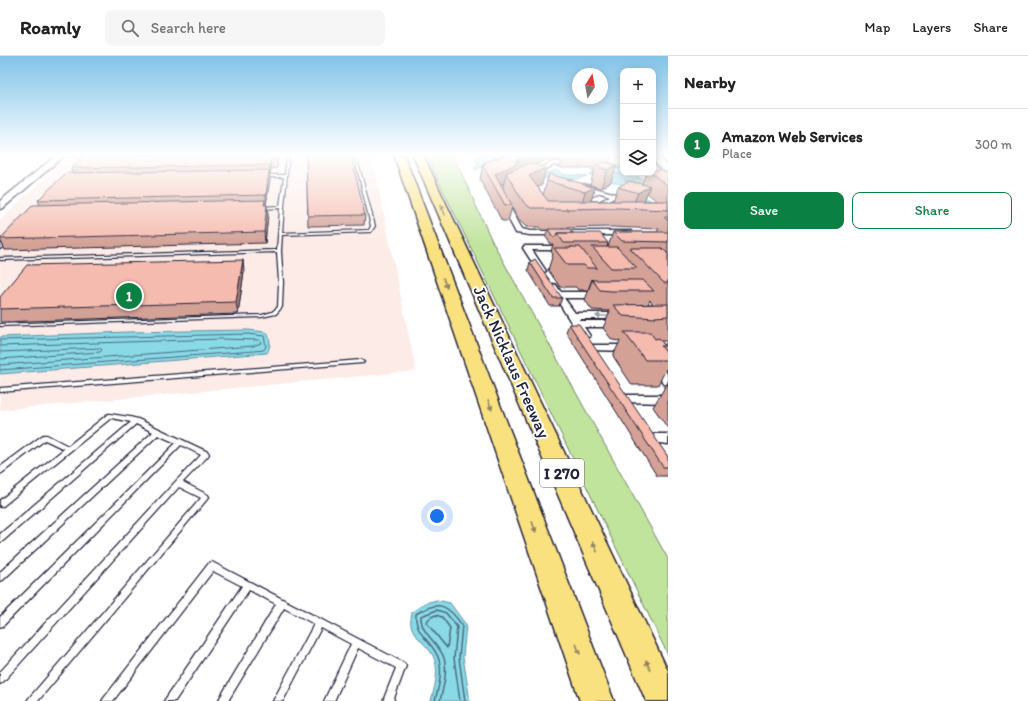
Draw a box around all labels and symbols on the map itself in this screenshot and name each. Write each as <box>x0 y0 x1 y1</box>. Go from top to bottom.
north arrow <box>572 68 608 104</box>
one-way arrow <box>440 204 446 216</box>
one-way arrow <box>443 277 449 289</box>
pin: 1 <box>116 281 142 311</box>
street label: Jack Nicklaus Freeway <box>469 283 555 441</box>
one-way arrow <box>594 313 607 319</box>
one-way arrow <box>487 399 493 411</box>
road number: I 270 <box>540 459 584 487</box>
your location <box>427 506 447 526</box>
one-way arrow <box>531 522 537 534</box>
one-way arrow <box>592 541 598 553</box>
one-way arrow <box>576 644 582 656</box>
one-way arrow <box>645 660 651 671</box>

